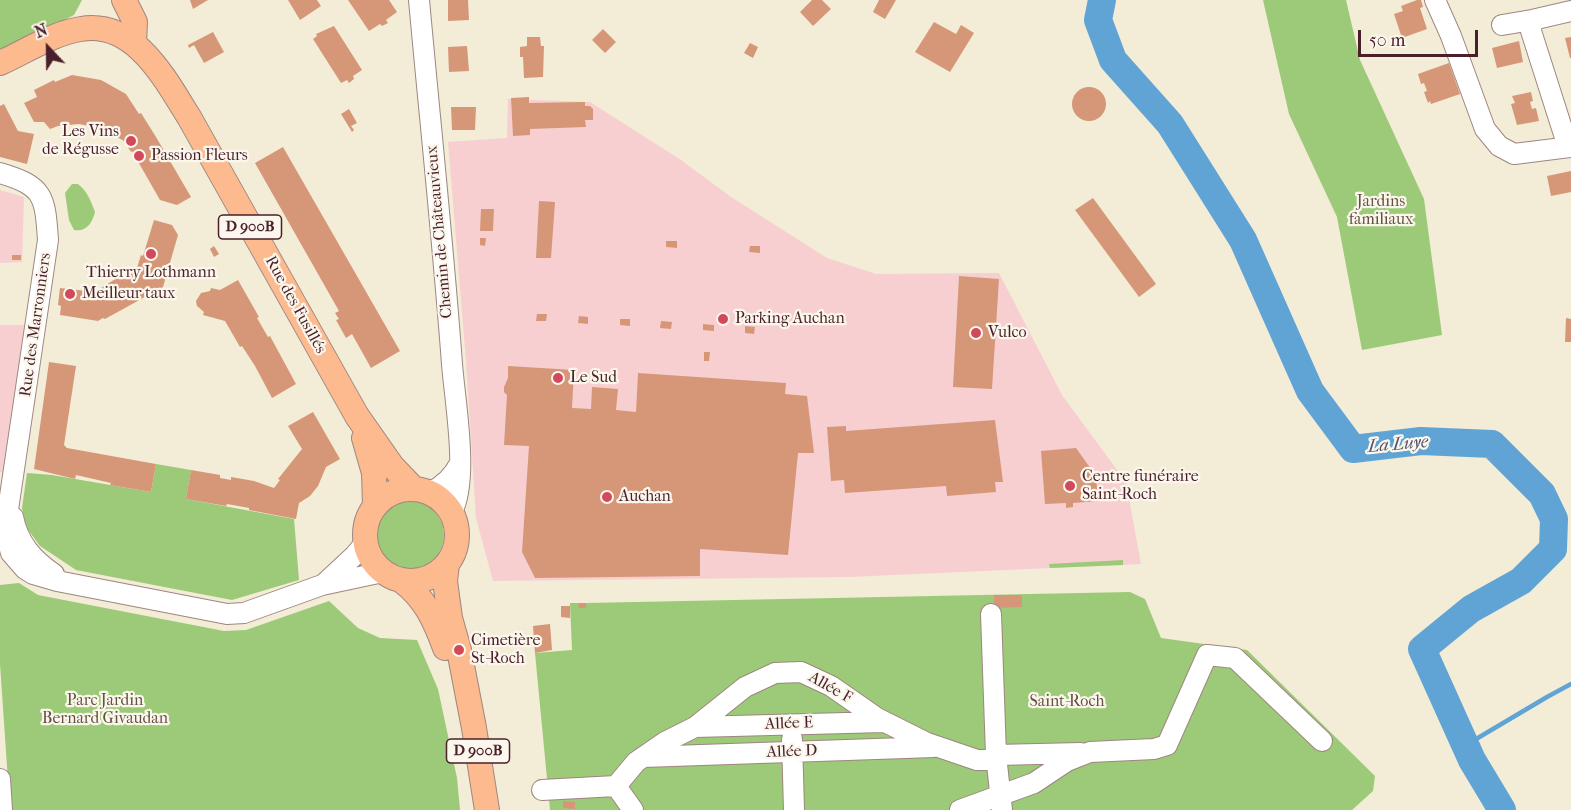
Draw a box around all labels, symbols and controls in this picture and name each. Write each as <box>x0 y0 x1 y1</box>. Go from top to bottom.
north arrow <box>18 18 78 78</box>
scale bar <box>1361 18 1481 56</box>
text: N <box>32 20 50 42</box>
text: 50 m <box>1369 30 1405 51</box>
place label: Les Vins de Régusse <box>42 122 119 160</box>
marker: Les Vins de Régusse <box>124 134 138 148</box>
street label: Chemin de Châteauvieux <box>423 145 457 319</box>
place label: Passion Fleurs <box>151 146 248 166</box>
marker: Passion Fleurs <box>132 149 146 163</box>
park label: Jardins familiaux <box>1349 192 1413 230</box>
road number: D 900B <box>218 215 282 239</box>
marker: Thierry Lothmann <box>144 247 158 261</box>
street label: Rue des Marronniers <box>16 252 56 398</box>
street label: Rue des Fusillés <box>260 253 330 357</box>
place label: Thierry Lothmann <box>86 263 216 283</box>
place label: Meilleur taux <box>82 284 175 304</box>
marker: Meilleur taux <box>63 287 77 301</box>
place label: Parking Auchan <box>735 309 845 329</box>
marker: Parking Auchan <box>716 312 730 326</box>
place label: Vulco <box>988 323 1027 343</box>
marker: Vulco <box>969 326 983 340</box>
place label: Le Sud <box>570 368 617 388</box>
marker: Le Sud <box>551 371 565 385</box>
water label: La Luye <box>1367 432 1429 458</box>
place label: Centre funéraire Saint-Roch <box>1082 467 1199 505</box>
marker: Centre funéraire Saint-Roch <box>1063 479 1077 493</box>
place label: Auchan <box>619 487 671 507</box>
marker: Auchan <box>600 490 614 504</box>
place label: Cimetière St-Roch <box>471 631 540 669</box>
marker: Cimetière St-Roch <box>452 643 466 657</box>
street label: Allée F <box>805 668 855 708</box>
park label: Parc Jardin Bernard Givaudan <box>42 691 168 729</box>
park label: Saint-Roch <box>1030 692 1104 712</box>
street label: Allée E <box>765 714 813 734</box>
road number: D 900B <box>446 739 510 763</box>
street label: Allée D <box>766 742 818 762</box>

